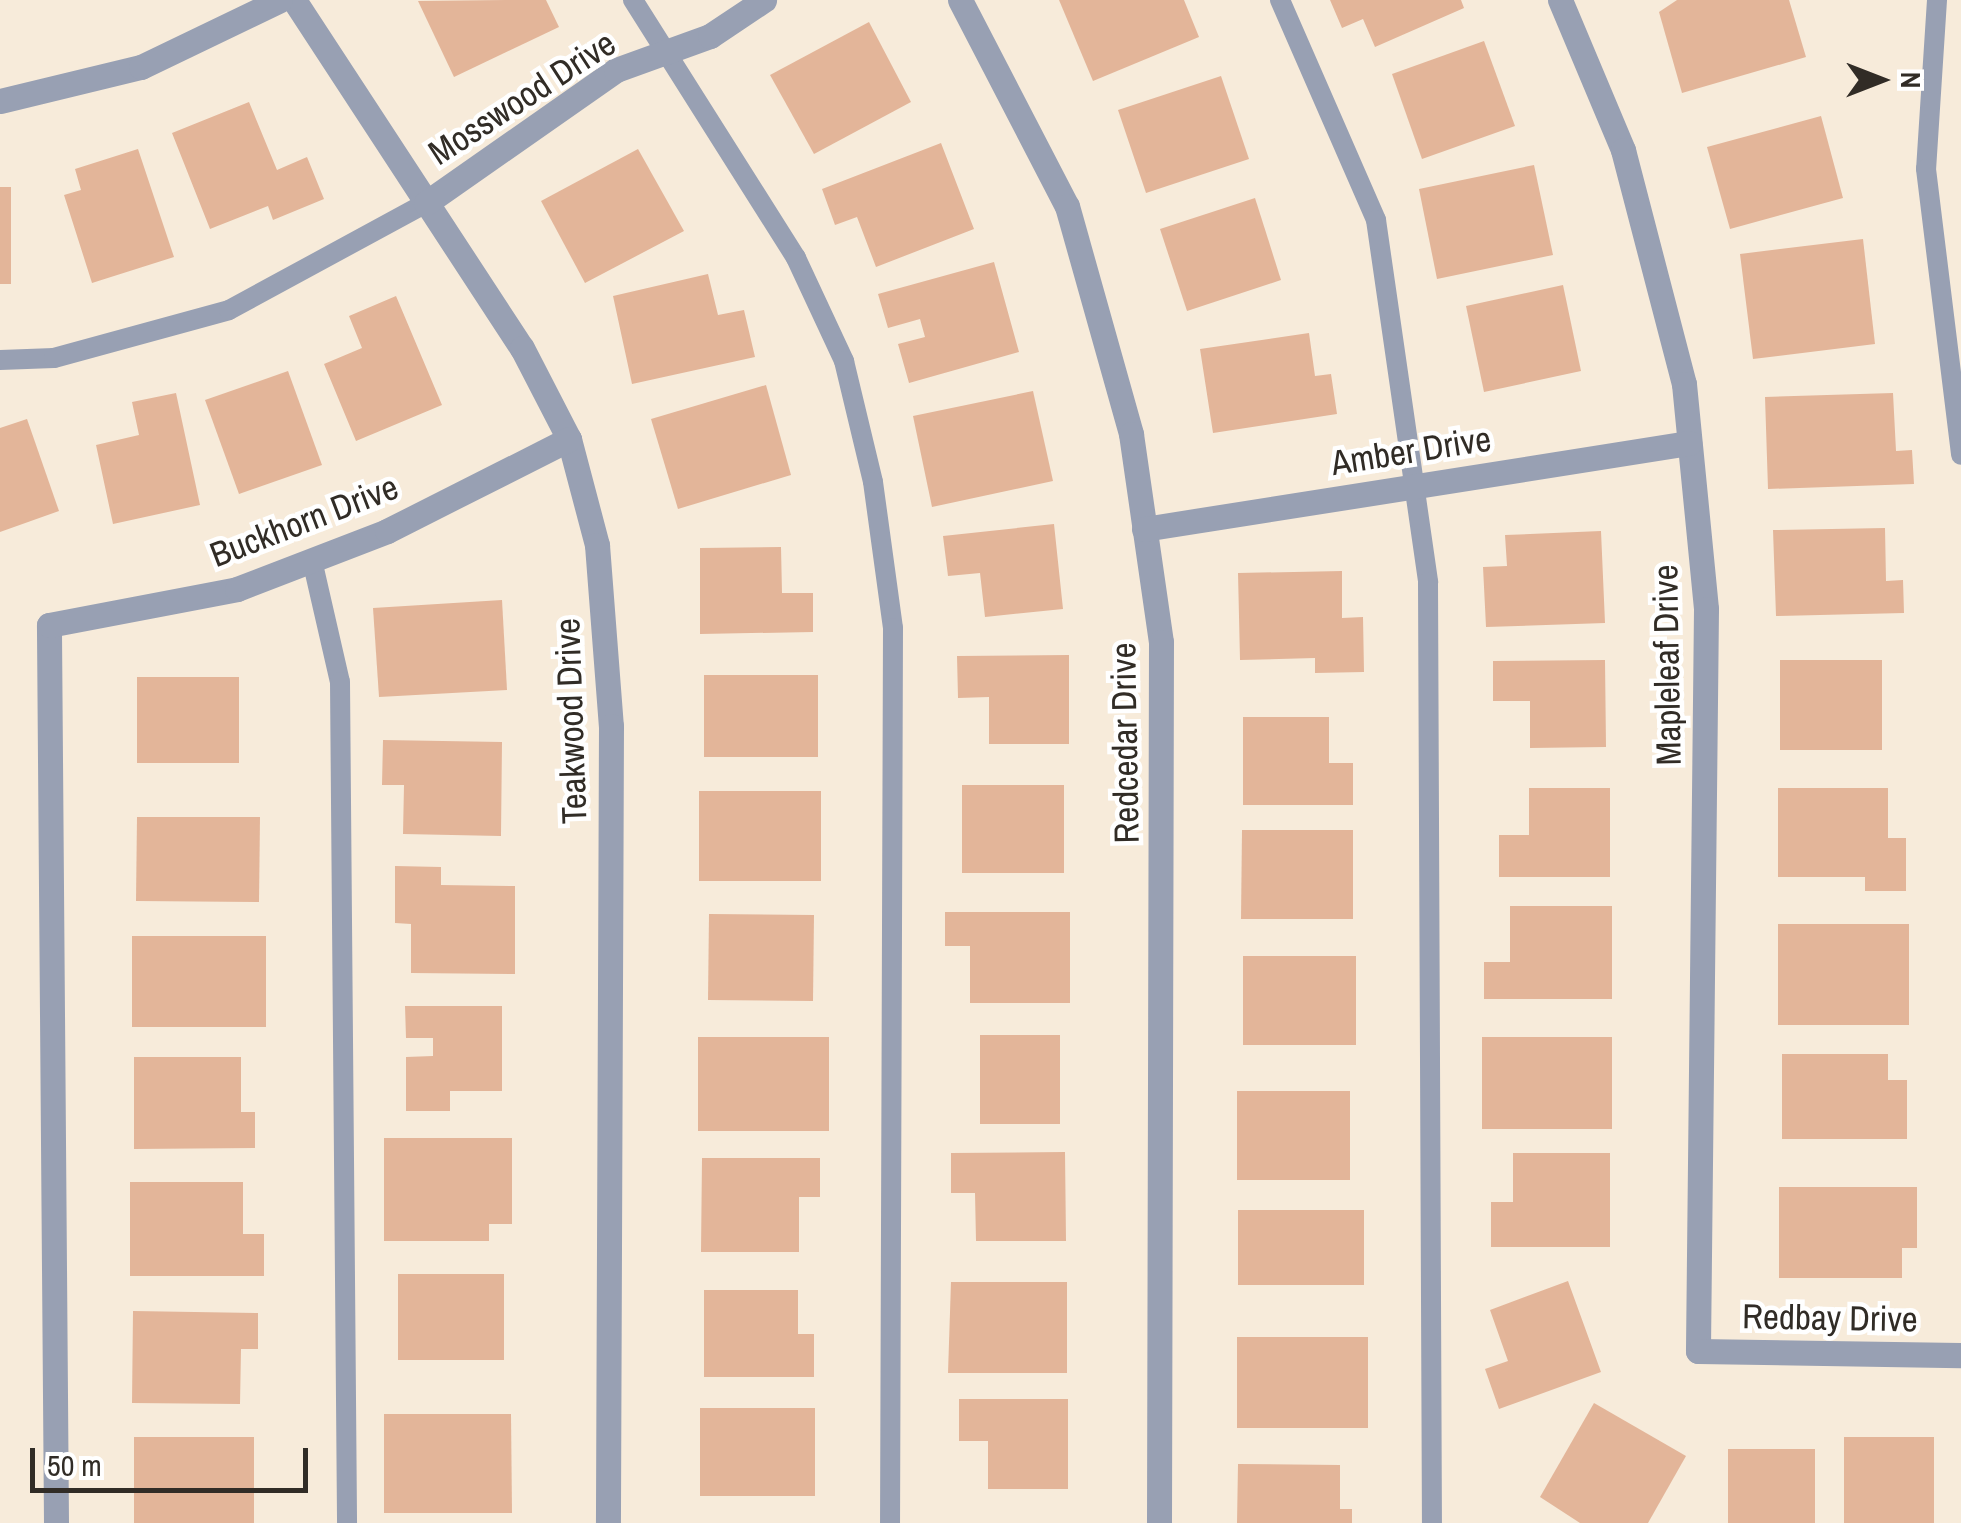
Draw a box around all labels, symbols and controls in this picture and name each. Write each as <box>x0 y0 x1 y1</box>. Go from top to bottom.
street label: Mosswood Drive <box>421 22 623 174</box>
north arrow <box>1831 30 1931 130</box>
text: N <box>1892 72 1930 88</box>
street label: Amber Drive <box>1328 418 1494 484</box>
street label: Buckhorn Drive <box>204 466 404 576</box>
street label: Mapleleaf Drive <box>1644 564 1690 766</box>
street label: Teakwood Drive <box>546 617 596 825</box>
street label: Redcedar Drive <box>1102 642 1148 844</box>
street label: Redbay Drive <box>1742 1295 1918 1341</box>
scale bar <box>35 1428 312 1490</box>
text: 50 m <box>47 1445 102 1485</box>

